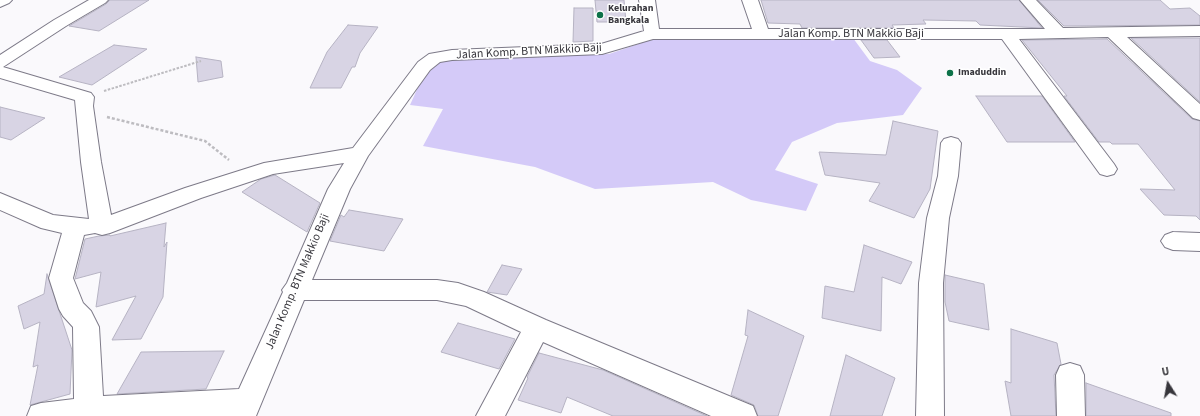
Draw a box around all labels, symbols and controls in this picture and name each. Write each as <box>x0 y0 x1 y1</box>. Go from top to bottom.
place label: Kelurahan Bangkala <box>608 3 653 26</box>
marker: Kelurahan Bangkala <box>595 10 605 20</box>
street label: Jalan Komp. BTN Makkio Baji <box>778 27 924 41</box>
street label: Jalan Komp. BTN Makkio Baji <box>456 41 602 63</box>
place label: Imaduddin <box>958 67 1006 79</box>
marker: Imaduddin <box>945 68 955 78</box>
street label: Jalan Komp. BTN Makkio Baji <box>263 212 333 352</box>
north arrow <box>1148 364 1188 404</box>
text: U <box>1161 364 1171 380</box>

